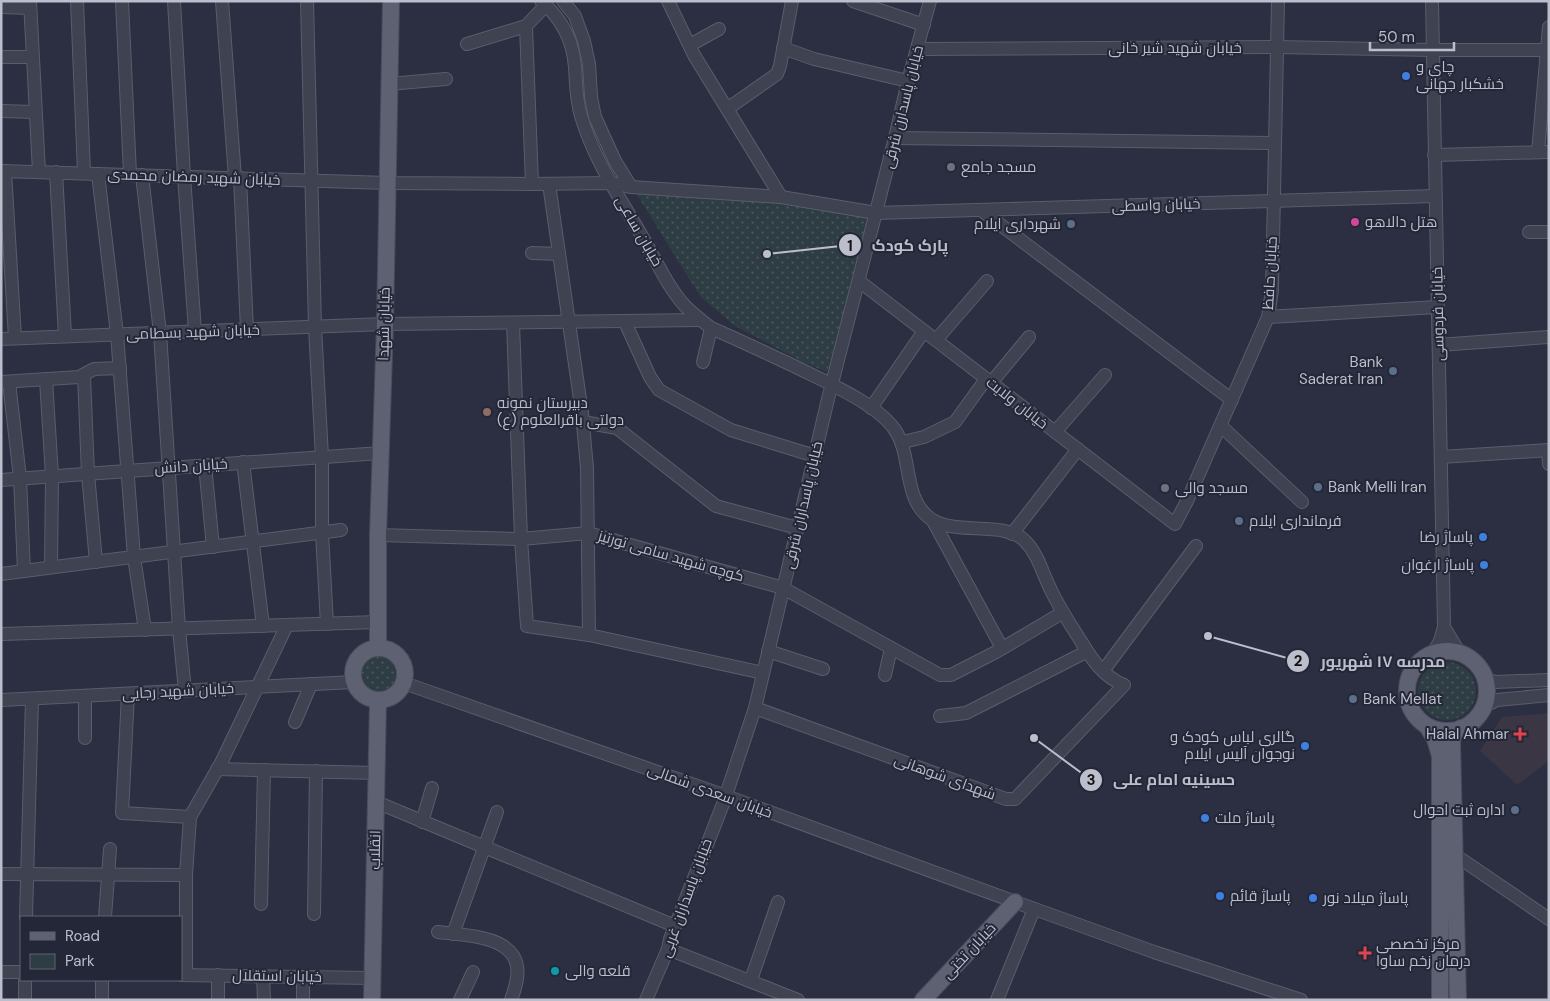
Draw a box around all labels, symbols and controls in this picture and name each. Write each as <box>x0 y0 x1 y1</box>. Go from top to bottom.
scale bar <box>1370 20 1454 52</box>
text: 50 m <box>1378 27 1415 47</box>
street label: خیابان شهید شیر خانی <box>1108 38 1242 58</box>
street label: خیابان پاسدارن شرقی <box>878 43 928 171</box>
place label: چای و خشکبار جهانی <box>1416 57 1504 94</box>
marker: چای و خشکبار جهانی <box>1400 70 1412 82</box>
place label: مسجد جامع <box>961 157 1036 178</box>
marker: مسجد جامع <box>945 161 957 173</box>
street label: خیابان شهید رمضان محمدی <box>107 164 281 190</box>
street label: خیابان ساعی <box>611 192 667 270</box>
street label: خیابان واسطی <box>1111 193 1201 217</box>
place label: هتل دالاهو <box>1365 212 1437 232</box>
place label: شهرداری ایلام <box>974 214 1061 234</box>
marker: هتل دالاهو <box>1349 216 1361 228</box>
marker: شهرداری ایلام <box>1065 218 1077 230</box>
callout: پارک کودک <box>837 230 958 261</box>
text: پارک کودک <box>872 235 948 257</box>
text: 1 <box>847 236 853 256</box>
street label: خیابان حافظ <box>1258 236 1282 310</box>
street label: خیابان فردوسی <box>1427 267 1449 361</box>
street label: خیابان شهدا <box>373 287 395 361</box>
street label: خیابان شهید بسطامی <box>126 320 260 344</box>
place label: Bank Saderat Iran <box>1299 352 1383 389</box>
marker: Bank Saderat Iran <box>1387 365 1399 377</box>
street label: خیابان ولایت <box>982 372 1052 434</box>
place label: دبیرستان نمونه دولتی باقرالعلوم (ع) <box>497 393 624 431</box>
marker: دبیرستان نمونه دولتی باقرالعلوم (ع) <box>481 406 493 418</box>
street label: خیابان پاسداران شرقی <box>779 439 827 571</box>
street label: خیابان دانش <box>154 453 228 479</box>
place label: Bank Melli Iran <box>1328 477 1427 497</box>
place label: مسجد والی <box>1175 478 1248 498</box>
marker: Bank Melli Iran <box>1312 481 1324 493</box>
marker: مسجد والی <box>1159 482 1171 494</box>
place label: فرمانداری ایلام <box>1249 511 1342 531</box>
marker: فرمانداری ایلام <box>1233 515 1245 527</box>
street label: کوچه شهید سامی تورتیز <box>595 525 746 586</box>
place label: پاساژ رضا <box>1419 527 1473 547</box>
marker: پاساژ رضا <box>1477 531 1489 543</box>
place label: پاساژ ارغوان <box>1401 555 1474 575</box>
marker: پاساژ ارغوان <box>1478 559 1490 571</box>
callout: مدرسه ۱۷ شهریور <box>1285 645 1455 676</box>
text: 2 <box>1294 651 1303 671</box>
text: مدرسه ۱۷ شهریور <box>1320 651 1445 672</box>
street label: خیابان شهید رجایی <box>121 678 235 704</box>
place label: Bank Mellat <box>1363 689 1442 709</box>
marker: Bank Mellat <box>1347 693 1359 705</box>
place label: Halal Ahmar <box>1426 724 1509 744</box>
place label: گالری لباس کودک و نوجوان آلیس ایلام <box>1170 727 1295 764</box>
marker: Halal Ahmar <box>1513 727 1527 741</box>
marker: گالری لباس کودک و نوجوان آلیس ایلام <box>1299 740 1311 752</box>
street label: شهدای شوهانی <box>892 749 998 805</box>
street label: خیابان سعدی شمالی <box>645 759 775 823</box>
callout: حسینیه امام علی <box>1078 764 1245 795</box>
text: حسینیه امام علی <box>1113 769 1235 791</box>
text: 3 <box>1086 770 1096 790</box>
place label: اداره ثبت احوال <box>1413 800 1505 820</box>
marker: اداره ثبت احوال <box>1509 804 1521 816</box>
place label: پاساژ ملت <box>1215 808 1275 828</box>
marker: پاساژ ملت <box>1199 812 1211 824</box>
street label: انقلاب <box>365 830 385 870</box>
street label: خیابان پاسداران غربی <box>655 836 717 960</box>
place label: پاساژ قائم <box>1230 886 1291 906</box>
place label: پاساژ میلاد نور <box>1322 888 1408 908</box>
marker: پاساژ قائم <box>1214 890 1226 902</box>
marker: پاساژ میلاد نور <box>1307 892 1319 904</box>
legend <box>20 916 182 981</box>
street label: خیابان تختی <box>938 918 1000 984</box>
text: Road <box>65 926 100 946</box>
place label: مرکز تخصصی درمان زخم ساوا <box>1376 934 1470 971</box>
marker: مرکز تخصصی درمان زخم ساوا <box>1358 946 1372 960</box>
text: Park <box>65 951 95 971</box>
place label: قلعه والی <box>565 961 631 981</box>
street label: خیابان استقلال <box>232 965 322 987</box>
marker: قلعه والی <box>549 965 561 977</box>

